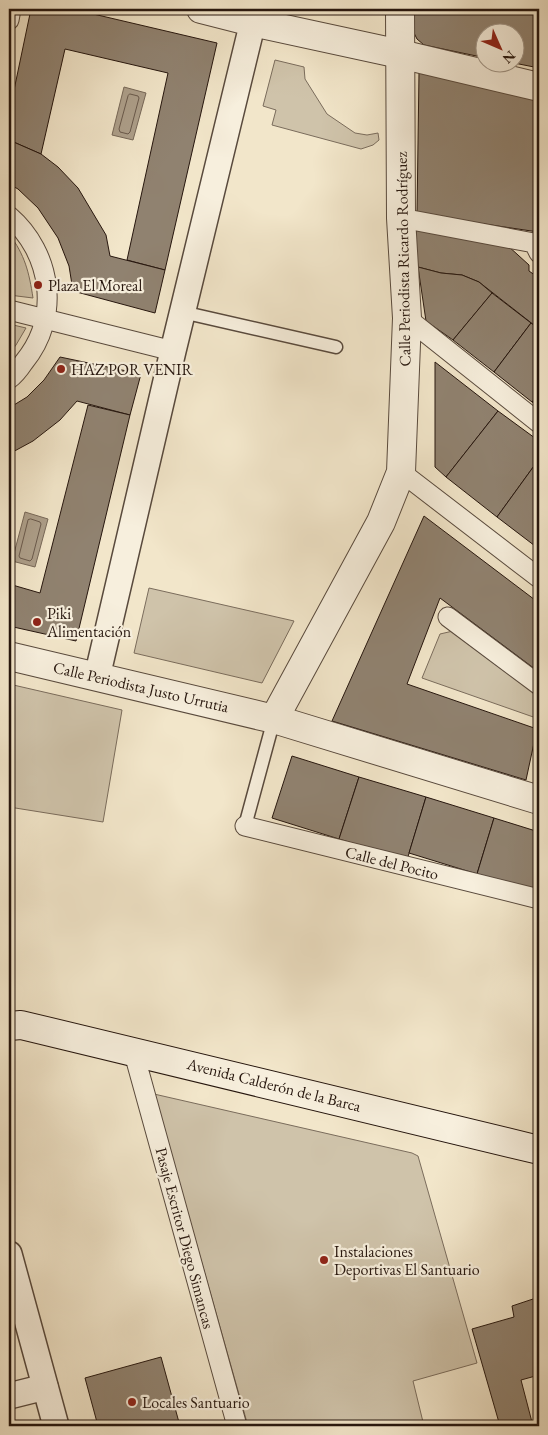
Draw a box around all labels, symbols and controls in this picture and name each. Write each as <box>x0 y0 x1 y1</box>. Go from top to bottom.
north arrow <box>476 22 526 72</box>
text: N <box>498 47 520 68</box>
street label: Calle Periodista Ricardo Rodríguez <box>391 151 415 367</box>
place label: Plaza El Moreal <box>48 275 142 296</box>
marker: Plaza El Moreal <box>32 279 44 291</box>
place label: HAZ POR VENIR <box>71 359 193 380</box>
marker: HAZ POR VENIR <box>55 363 67 375</box>
place label: Piki Alimentación <box>46 603 132 642</box>
marker: Piki Alimentación <box>31 616 43 628</box>
street label: Calle Periodista Justo Urrutia <box>51 657 231 718</box>
street label: Calle del Pocito <box>343 841 441 885</box>
street label: Avenida Calderón de la Barca <box>184 1053 364 1117</box>
street label: Pasaje Escritor Diego Simancas <box>151 1145 219 1331</box>
place label: Instalaciones Deportivas El Santuario <box>334 1241 480 1280</box>
marker: Instalaciones Deportivas El Santuario <box>318 1254 330 1266</box>
place label: Locales Santuario <box>142 1392 250 1413</box>
marker: Locales Santuario <box>126 1396 138 1408</box>

